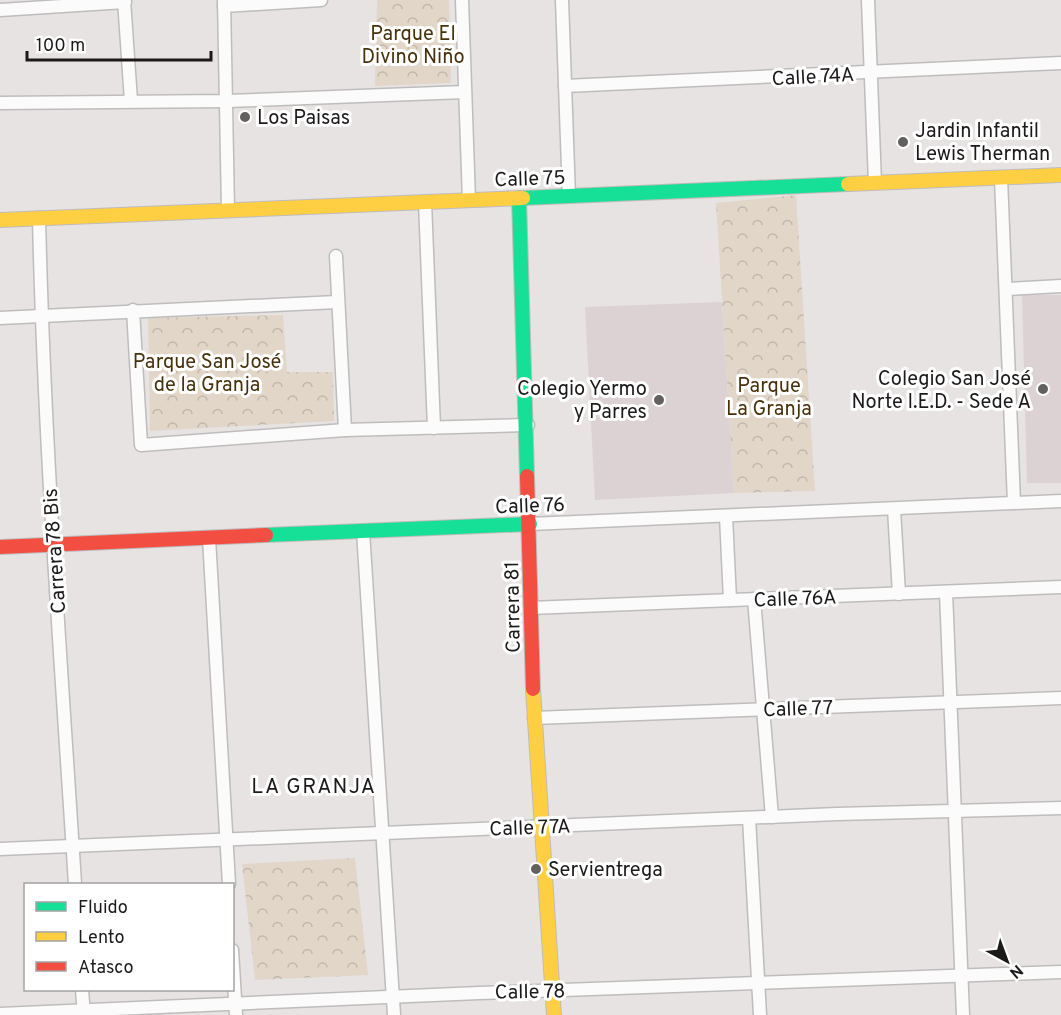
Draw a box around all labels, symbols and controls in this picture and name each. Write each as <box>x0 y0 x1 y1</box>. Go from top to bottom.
park label: Parque El Divino Niño <box>361 22 465 71</box>
scale bar <box>27 24 212 62</box>
text: 100 m <box>36 35 85 58</box>
street label: Calle 74A <box>771 63 855 93</box>
place label: Los Paisas <box>257 106 350 132</box>
marker: Los Paisas <box>238 110 252 124</box>
place label: Jardin Infantil Lewis Therman <box>915 119 1050 168</box>
marker: Jardin Infantil Lewis Therman <box>896 135 910 149</box>
street label: Calle 75 <box>494 166 566 194</box>
park label: Parque San José de la Granja <box>133 350 281 399</box>
place label: Colegio San José Norte I.E.D. - Sede A <box>851 367 1031 416</box>
park label: Parque La Granja <box>726 374 812 423</box>
place label: Colegio Yermo y Parres <box>517 377 647 426</box>
marker: Colegio San José Norte I.E.D. - Sede A <box>1036 382 1050 396</box>
marker: Colegio Yermo y Parres <box>652 393 666 407</box>
street label: Carrera 78 Bis <box>39 487 73 615</box>
street label: Calle 76 <box>495 493 565 521</box>
street label: Carrera 81 <box>500 561 528 653</box>
street label: Calle 76A <box>753 586 837 614</box>
street label: Calle 77 <box>763 696 834 724</box>
district label: LA GRANJA <box>251 774 377 801</box>
street label: Calle 77A <box>489 815 571 843</box>
place label: Servientrega <box>548 858 663 884</box>
marker: Servientrega <box>529 862 543 876</box>
legend <box>24 883 234 991</box>
text: Fluido <box>78 897 128 920</box>
text: Lento <box>78 927 124 950</box>
north arrow <box>977 931 1037 991</box>
text: Atasco <box>78 957 134 980</box>
text: N <box>1005 959 1026 982</box>
street label: Calle 78 <box>494 979 566 1007</box>

